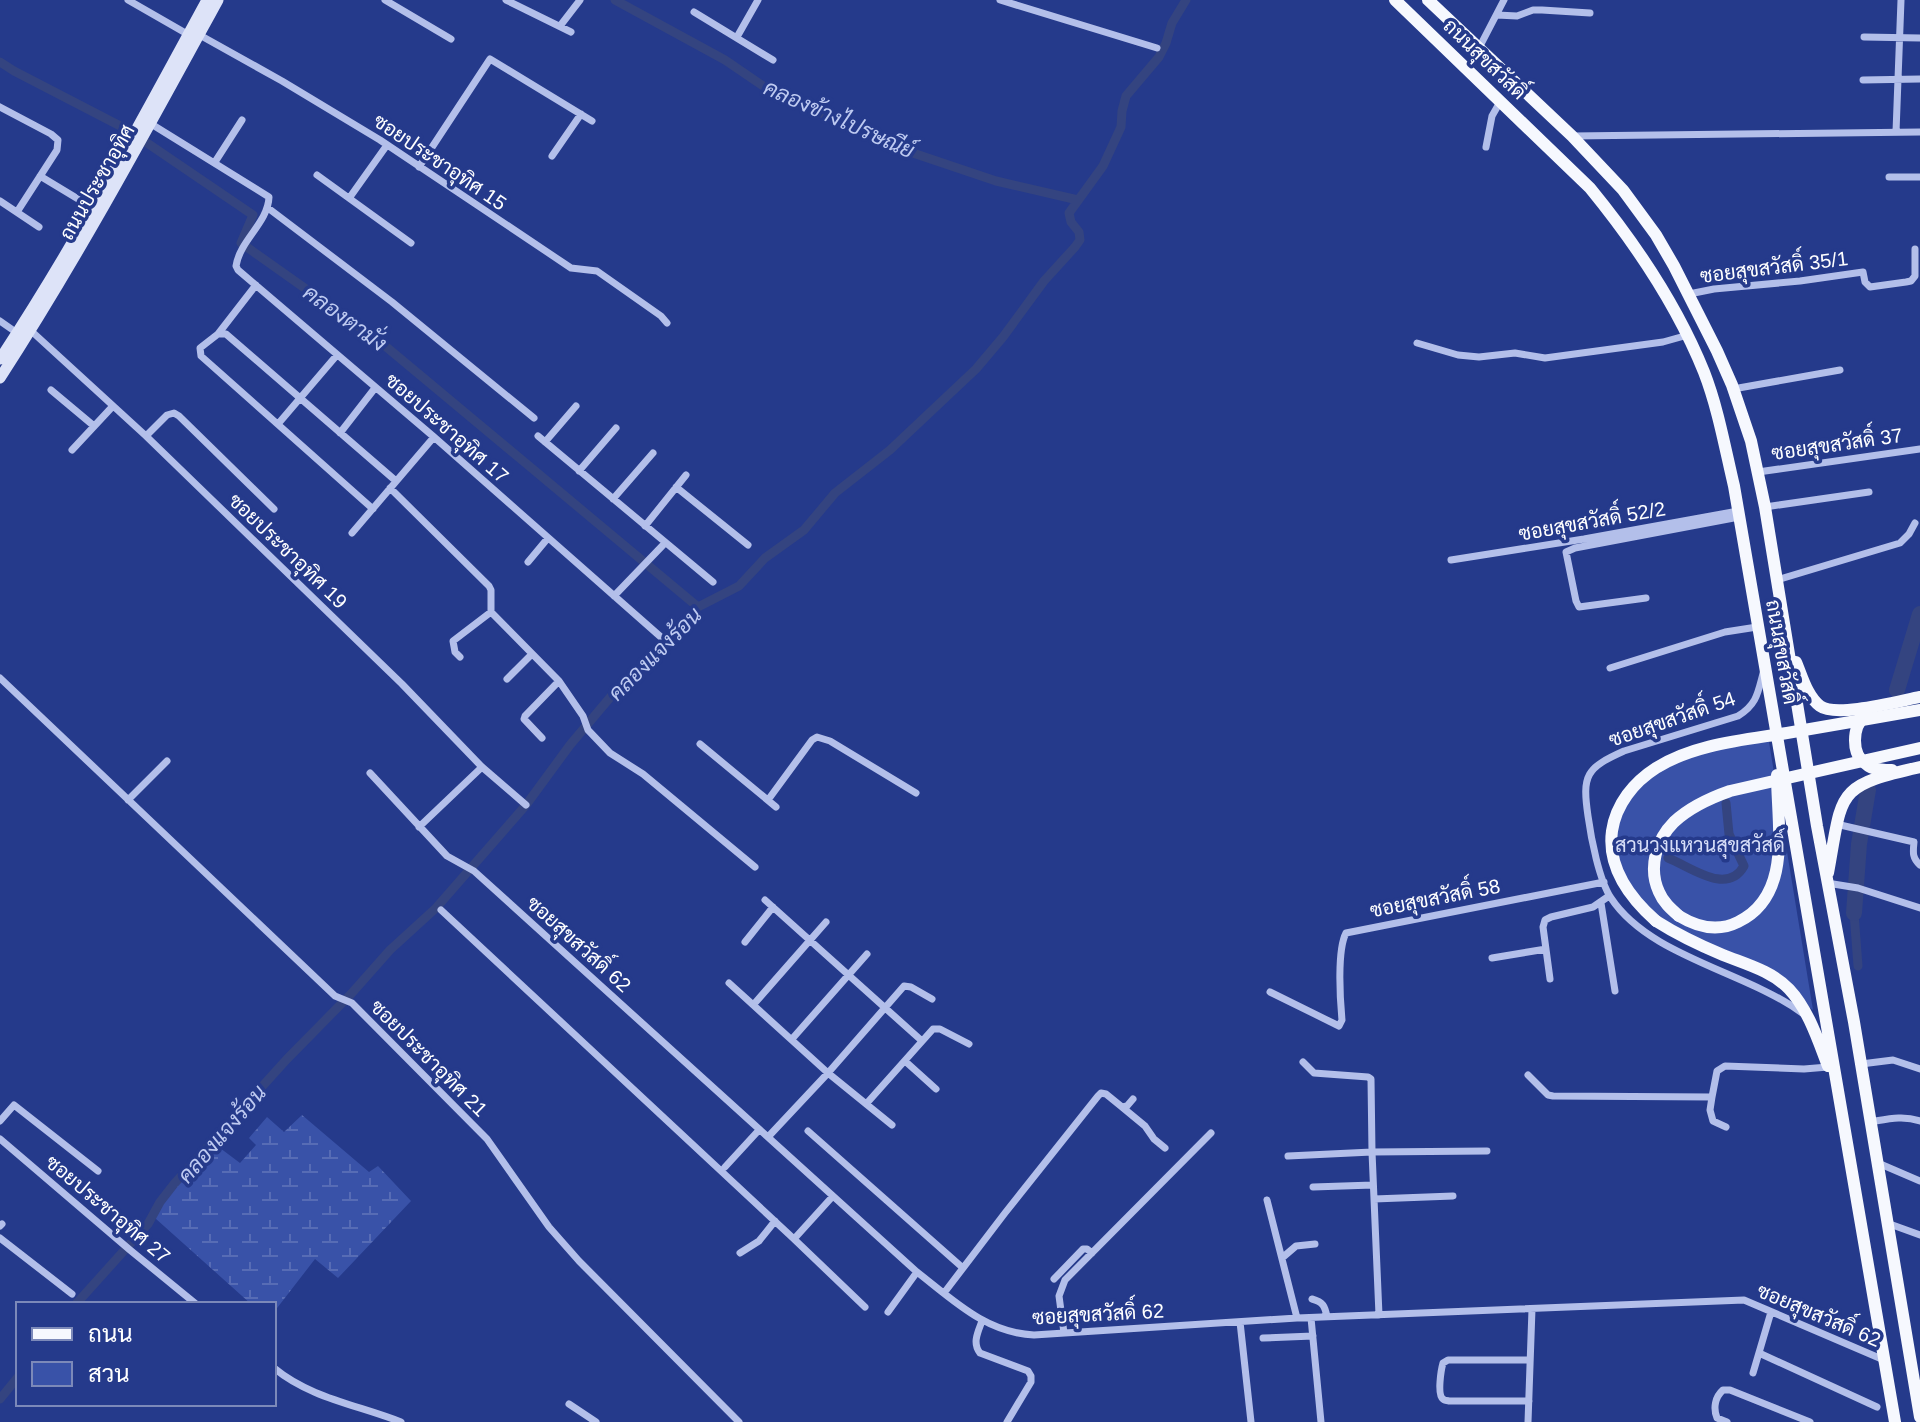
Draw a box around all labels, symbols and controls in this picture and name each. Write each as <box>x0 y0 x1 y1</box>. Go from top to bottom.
street label: ถนนสุขสวัสดิ์ <box>1437 9 1536 106</box>
water label: คลองข้างไปรษณีย์ <box>760 73 922 165</box>
street label: ซอยประชาอุทิศ 15 <box>368 109 511 217</box>
street label: ถนนประชาอุทิศ <box>54 120 141 245</box>
street label: ซอยสุขสวัสดิ์ 35/1 <box>1698 240 1850 290</box>
water label: คลองตามั่ง <box>299 274 395 356</box>
street label: ซอยประชาอุทิศ 17 <box>379 368 514 490</box>
street label: ซอยสุขสวัสดิ์ 37 <box>1769 417 1904 467</box>
street label: ซอยประชาอุทิศ 19 <box>222 488 352 615</box>
street label: ซอยสุขสวัสดิ์ 52/2 <box>1516 490 1668 548</box>
street label: ถนนสุขสวัสดิ์ <box>1759 597 1809 707</box>
water label: คลองแจงร้อน <box>603 602 707 706</box>
street label: ซอยสุขสวัสดิ์ 54 <box>1604 680 1739 754</box>
park label: สวนวงแหวนสุขสวัสดิ์ <box>1615 827 1785 859</box>
street label: ซอยสุขสวัสดิ์ 58 <box>1367 868 1502 924</box>
street label: ซอยสุขสวัสดิ์ 62 <box>521 886 640 999</box>
street label: ซอยประชาอุทิศ 21 <box>364 995 492 1123</box>
water label: คลองแจงร้อน <box>172 1079 271 1188</box>
street label: ซอยประชาอุทิศ 27 <box>39 1150 175 1270</box>
street label: ซอยสุขสวัสดิ์ 62 <box>1753 1273 1887 1354</box>
street label: ซอยสุขสวัสดิ์ 62 <box>1031 1292 1165 1331</box>
legend <box>16 1302 276 1406</box>
text: ถนน <box>88 1320 133 1347</box>
text: สวน <box>88 1360 130 1387</box>

